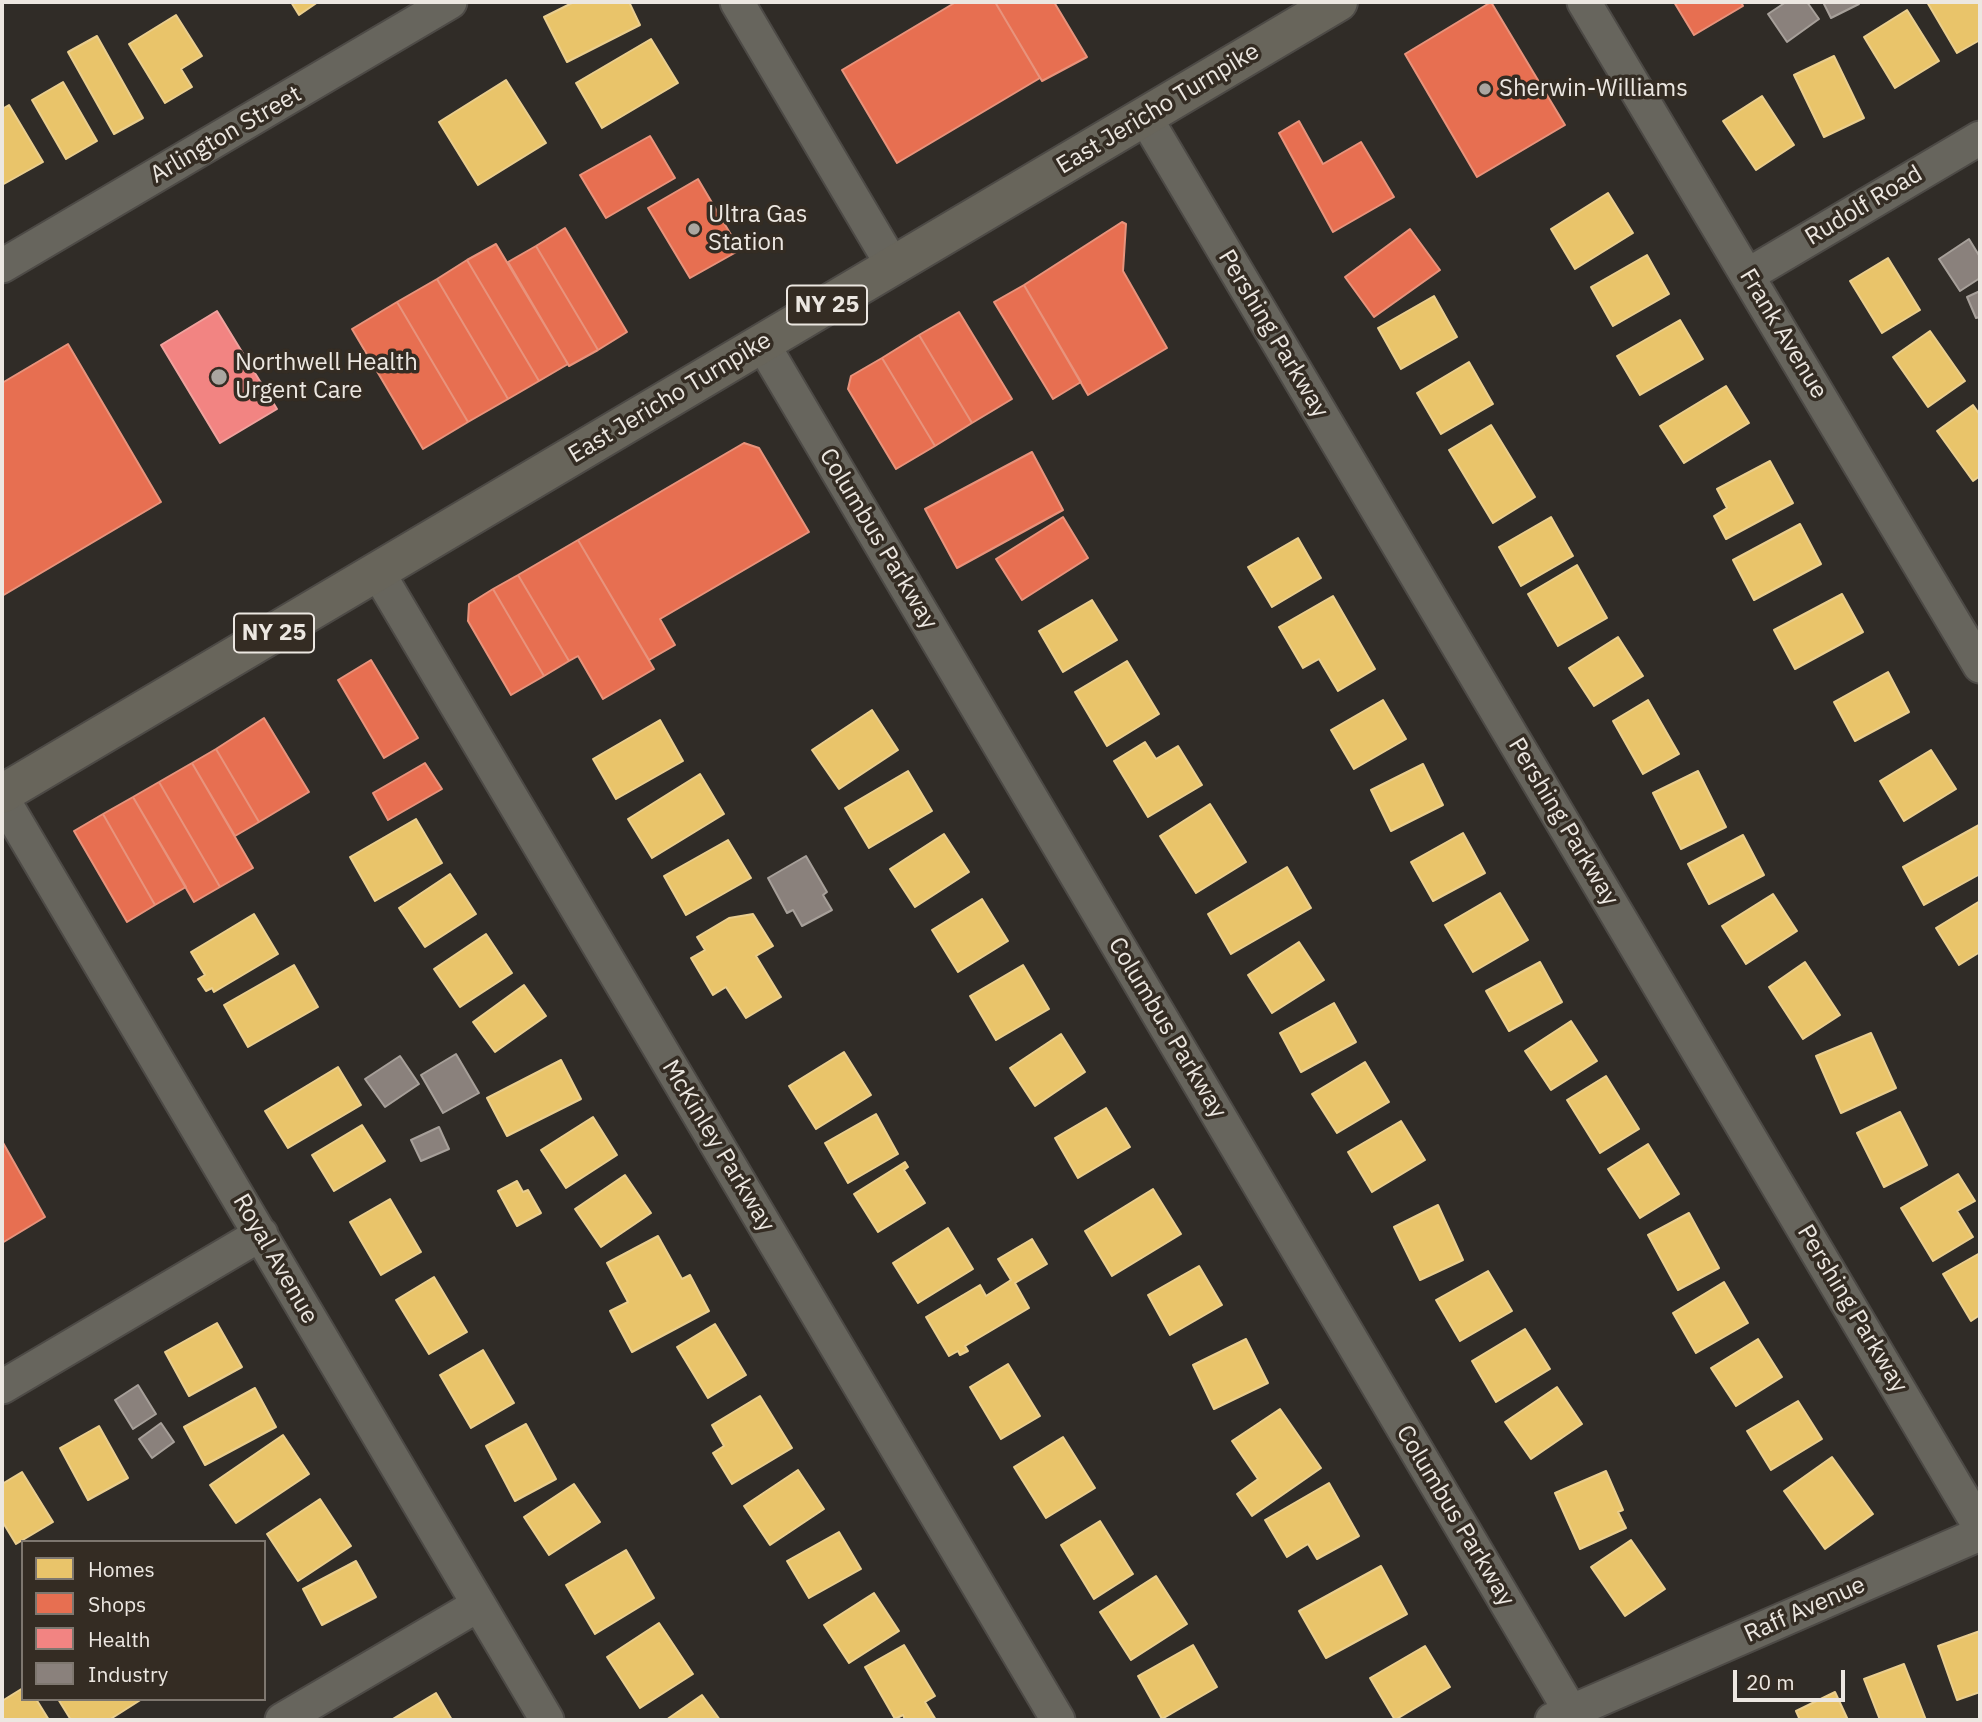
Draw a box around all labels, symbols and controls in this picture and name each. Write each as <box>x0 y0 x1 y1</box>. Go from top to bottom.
street label: East Jericho Turnpike <box>1051 37 1265 181</box>
place label: Sherwin-Williams <box>1499 75 1688 103</box>
street label: Arlington Street <box>145 80 307 190</box>
marker: Sherwin-Williams <box>1477 81 1493 97</box>
street label: Rudolf Road <box>1800 160 1928 252</box>
place label: Ultra Gas Station <box>708 201 807 257</box>
marker: Ultra Gas Station <box>686 221 702 237</box>
street label: Pershing Parkway <box>1212 245 1334 423</box>
street label: Frank Avenue <box>1733 264 1833 404</box>
road number: NY 25 <box>787 286 867 324</box>
street label: East Jericho Turnpike <box>563 326 777 470</box>
place label: Northwell Health Urgent Care <box>235 349 418 405</box>
marker: Northwell Health Urgent Care <box>209 367 229 387</box>
street label: Columbus Parkway <box>813 443 943 635</box>
road number: NY 25 <box>234 614 314 652</box>
street label: Pershing Parkway <box>1502 733 1624 911</box>
street label: Columbus Parkway <box>1102 932 1232 1124</box>
street label: McKinley Parkway <box>655 1055 781 1237</box>
street label: Royal Avenue <box>226 1189 324 1329</box>
street label: Pershing Parkway <box>1791 1220 1913 1398</box>
street label: Columbus Parkway <box>1390 1420 1520 1612</box>
legend <box>21 1540 266 1701</box>
text: Homes <box>88 1555 155 1583</box>
street label: Raff Avenue <box>1740 1571 1870 1649</box>
text: Shops <box>88 1590 146 1618</box>
text: Health <box>88 1625 151 1653</box>
scale bar <box>1737 1656 1849 1700</box>
text: Industry <box>88 1660 168 1688</box>
text: 20 m <box>1746 1668 1795 1696</box>

